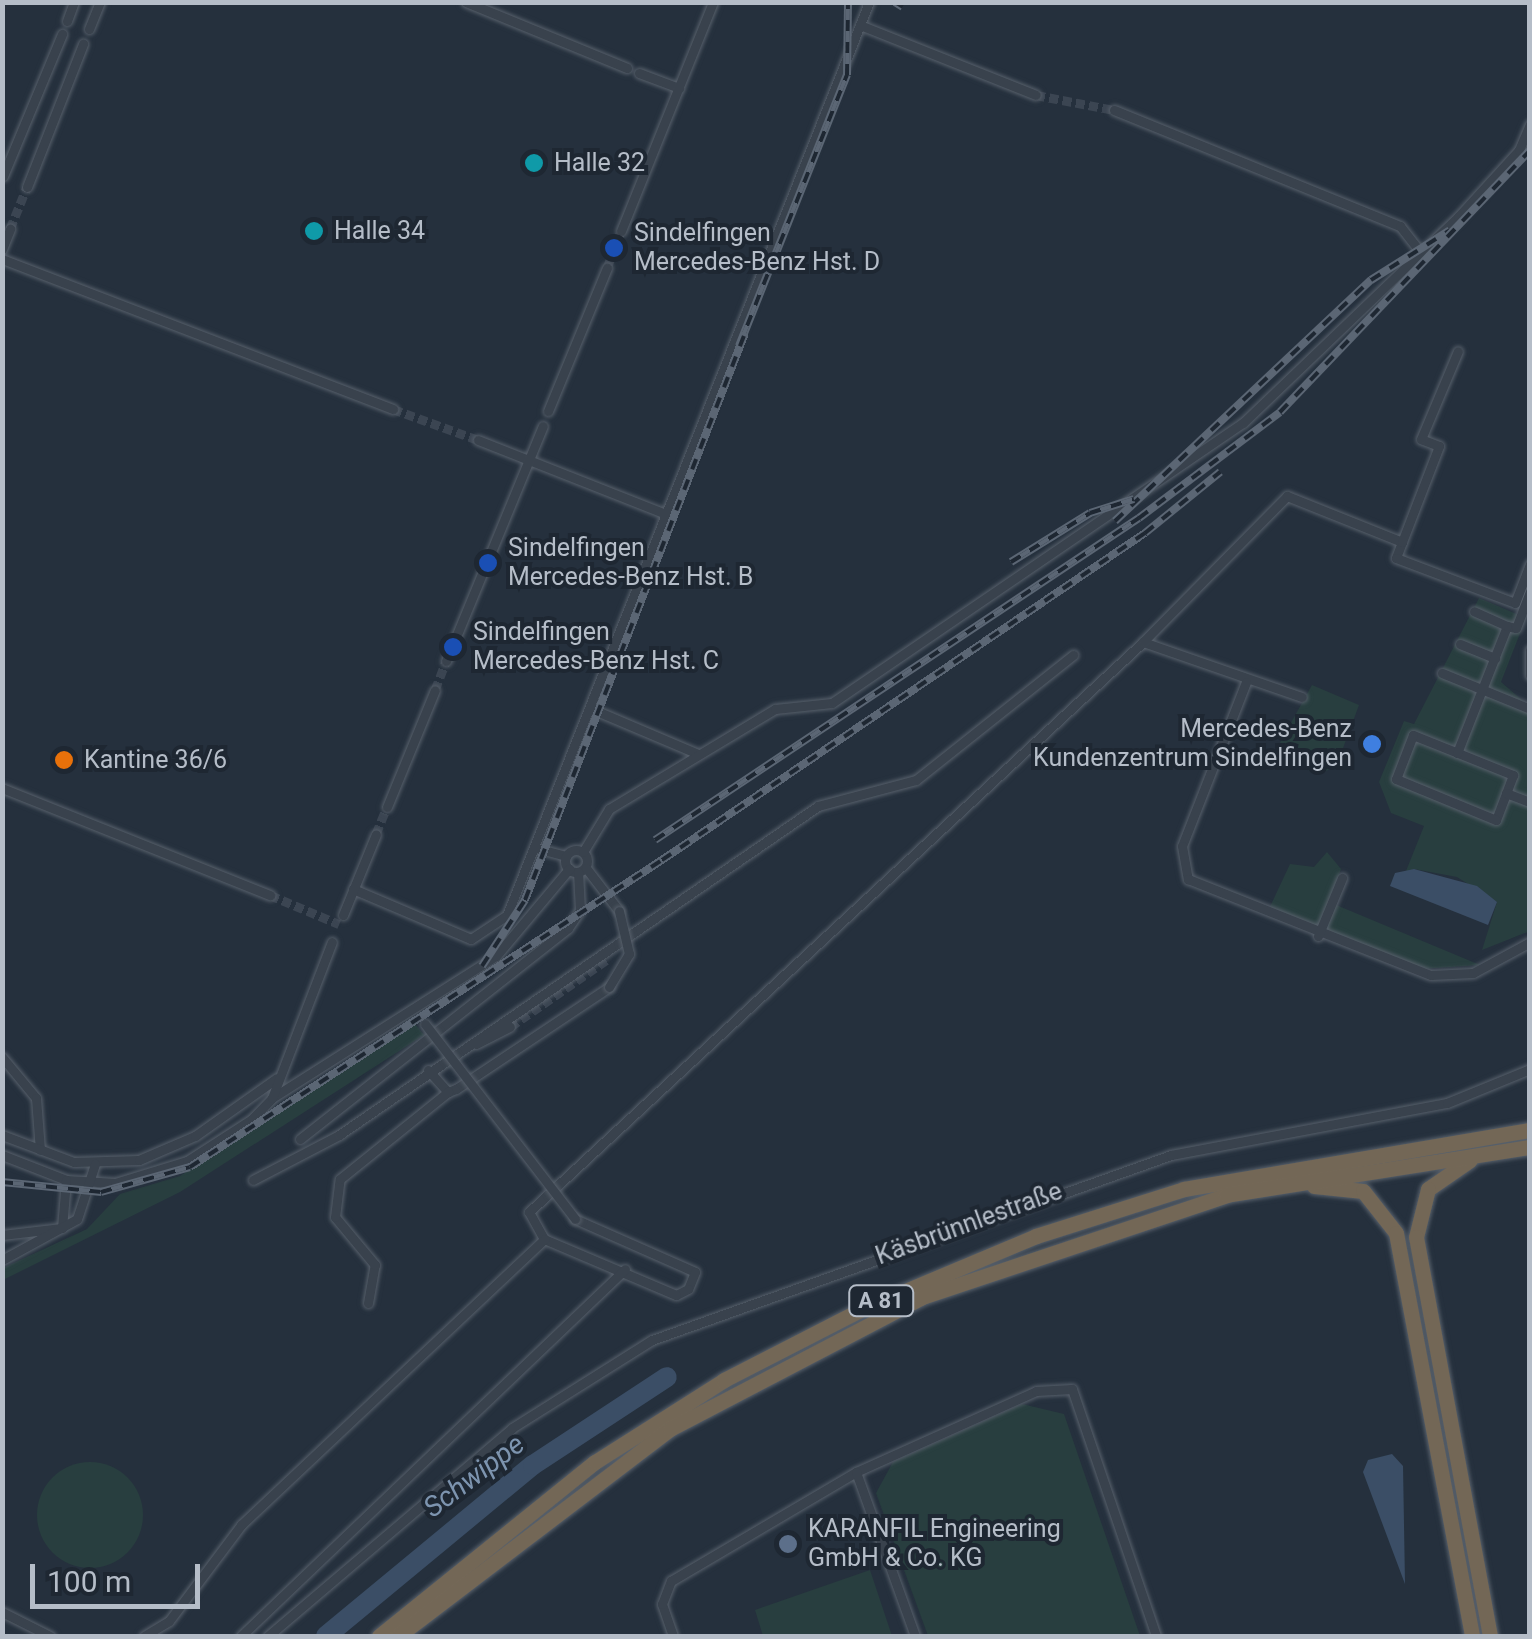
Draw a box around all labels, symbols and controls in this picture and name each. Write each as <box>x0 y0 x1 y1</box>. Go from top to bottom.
place label: Halle 32 <box>554 148 645 178</box>
marker: Halle 32 <box>523 152 545 174</box>
place label: Halle 34 <box>334 216 425 246</box>
place label: Sindelfingen Mercedes-Benz Hst. D <box>634 219 880 278</box>
marker: Halle 34 <box>303 220 325 242</box>
marker: Sindelfingen Mercedes-Benz Hst. D <box>603 237 625 259</box>
place label: Sindelfingen Mercedes-Benz Hst. B <box>508 534 753 593</box>
marker: Sindelfingen Mercedes-Benz Hst. B <box>477 552 499 574</box>
place label: Sindelfingen Mercedes-Benz Hst. C <box>473 618 719 677</box>
marker: Sindelfingen Mercedes-Benz Hst. C <box>442 636 464 658</box>
place label: Mercedes-Benz Kundenzentrum Sindelfingen <box>1033 715 1352 774</box>
marker: Mercedes-Benz Kundenzentrum Sindelfingen <box>1361 733 1383 755</box>
place label: Kantine 36/6 <box>84 745 227 775</box>
marker: Kantine 36/6 <box>53 749 75 771</box>
street label: Käsbrünnlestraße <box>872 1176 1066 1272</box>
road number: A 81 <box>846 1284 916 1318</box>
water label: Schwippe <box>417 1427 531 1525</box>
place label: KARANFIL Engineering GmbH & Co. KG <box>808 1515 1061 1574</box>
marker: KARANFIL Engineering GmbH & Co. KG <box>777 1533 799 1555</box>
scale bar <box>35 1544 205 1606</box>
text: 100 m <box>47 1564 131 1599</box>

